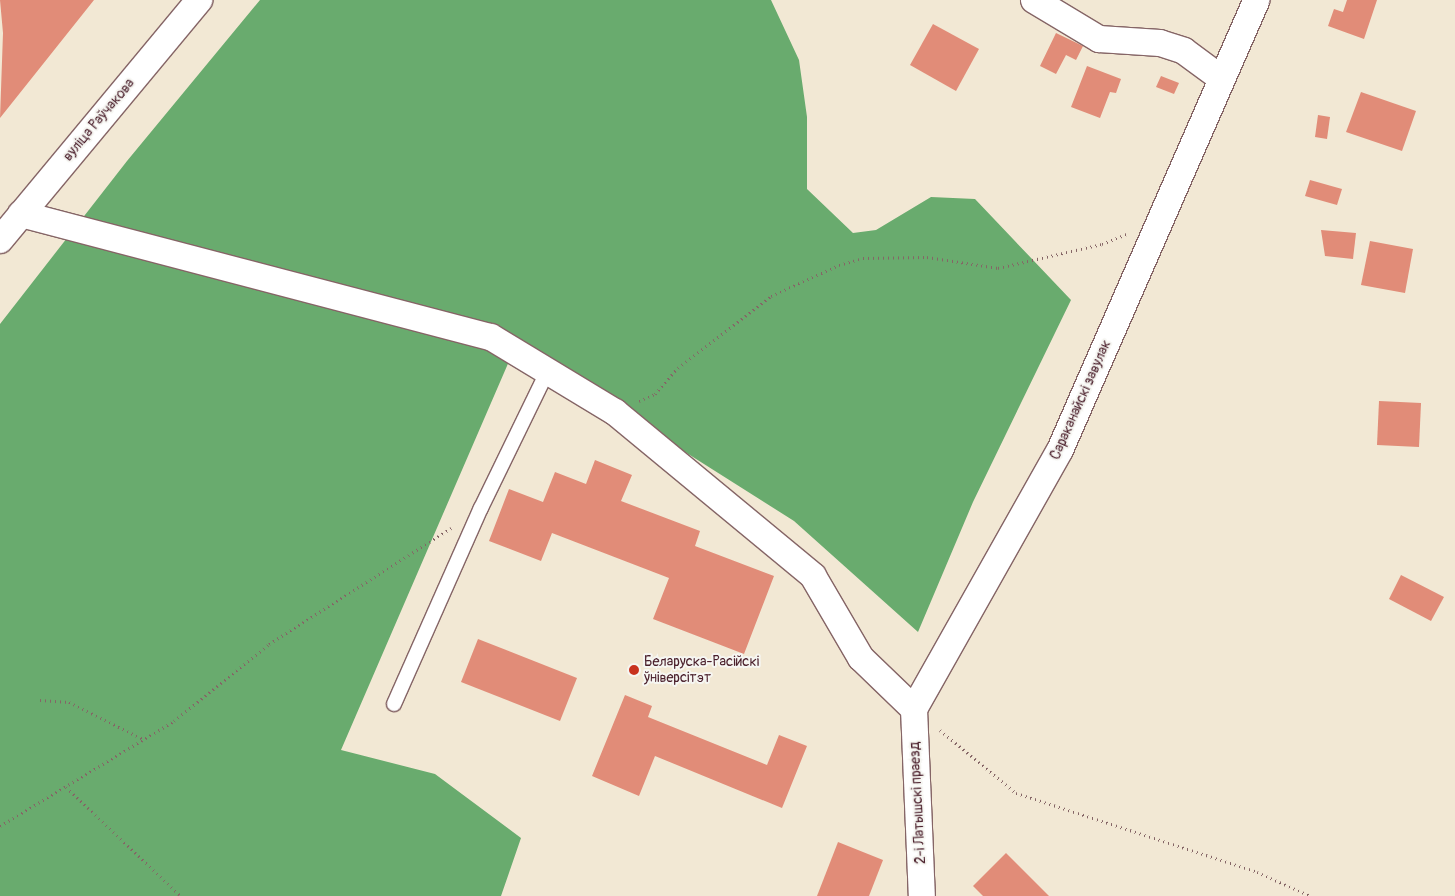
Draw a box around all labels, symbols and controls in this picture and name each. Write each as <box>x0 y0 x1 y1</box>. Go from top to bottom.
street label: вуліца Раўчакова <box>60 75 138 165</box>
street label: Сараканайскі завулак <box>1047 338 1115 462</box>
place label: Беларуска-Расійскі ўніверсітэт <box>644 654 759 686</box>
marker: Беларуска-Расійскі ўніверсітэт <box>628 664 640 676</box>
street label: 2-і Латышскі праезд <box>906 741 930 865</box>

